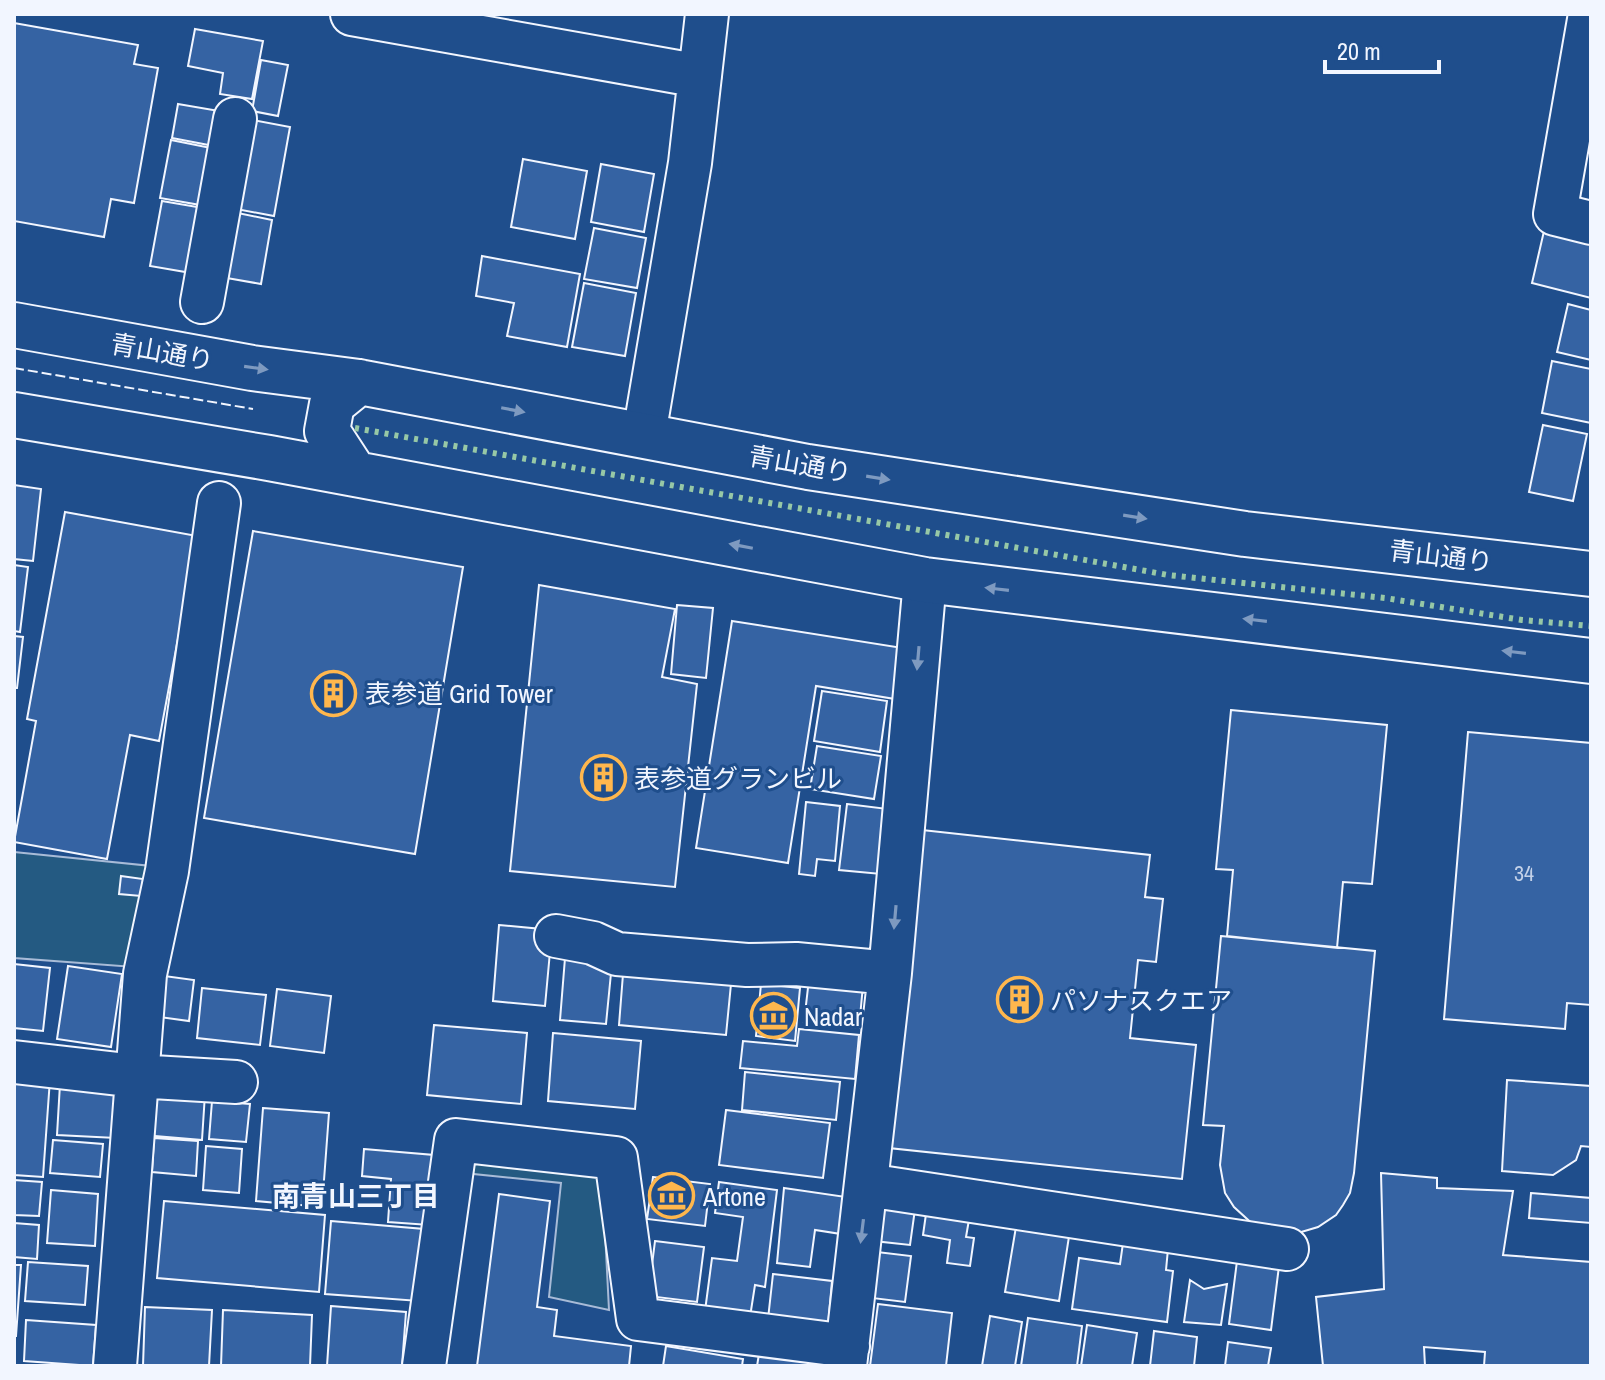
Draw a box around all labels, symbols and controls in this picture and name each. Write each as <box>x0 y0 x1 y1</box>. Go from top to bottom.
scale bar <box>1325 24 1439 74</box>
text: 20 m <box>1337 35 1381 67</box>
street label: 青山通り <box>108 326 216 378</box>
one-way arrow <box>244 362 269 375</box>
one-way arrow <box>500 405 525 417</box>
street label: 青山通り <box>746 438 854 490</box>
one-way arrow <box>866 472 891 485</box>
one-way arrow <box>1123 511 1148 524</box>
street label: 青山通り <box>1387 532 1495 580</box>
one-way arrow <box>728 539 753 551</box>
one-way arrow <box>985 582 1010 595</box>
one-way arrow <box>1243 614 1268 627</box>
one-way arrow <box>1501 645 1526 658</box>
one-way arrow <box>911 646 924 671</box>
building icon: 表参道 Grid Tower <box>310 669 358 717</box>
place label: 表参道 Grid Tower <box>365 676 553 711</box>
building icon: 表参道グランビル <box>579 754 627 802</box>
place label: 表参道グランビル <box>634 761 842 796</box>
house number: 34 <box>1514 858 1534 888</box>
one-way arrow <box>888 905 901 930</box>
building icon: パソナスクエア <box>995 976 1043 1024</box>
place label: パソナスクエア <box>1050 983 1232 1018</box>
museum icon: Nadar <box>749 992 797 1040</box>
place label: Nadar <box>804 999 862 1034</box>
museum icon: Artone <box>648 1172 696 1220</box>
district label: 南青山三丁目 <box>272 1177 440 1215</box>
place label: Artone <box>702 1179 766 1214</box>
one-way arrow <box>855 1219 868 1244</box>

